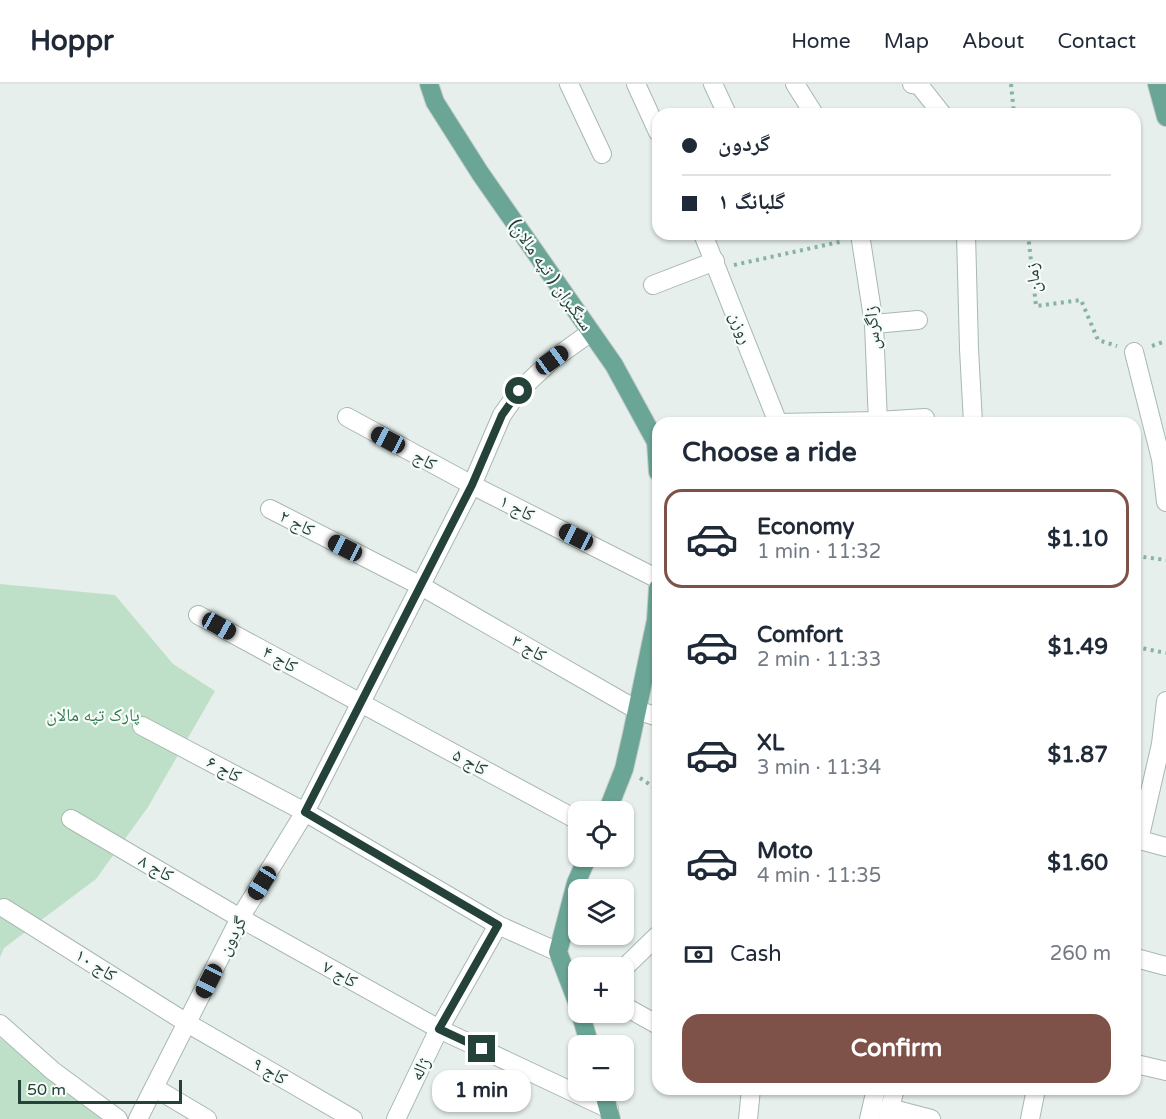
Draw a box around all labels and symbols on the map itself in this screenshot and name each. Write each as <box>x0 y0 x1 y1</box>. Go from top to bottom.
street label: سنگبران ( تپه مالان) <box>504 215 598 335</box>
street label: زمان <box>1020 262 1046 294</box>
street label: زاگرس <box>859 305 885 351</box>
street label: روزن <box>725 309 757 347</box>
car <box>532 342 572 378</box>
route start <box>505 377 532 404</box>
car <box>368 424 408 456</box>
street label: کاج <box>409 445 441 476</box>
street label: کاج ۱ <box>495 490 539 527</box>
street label: کاج ۲ <box>275 505 319 542</box>
car <box>556 521 596 553</box>
car <box>325 532 365 564</box>
car <box>199 609 239 643</box>
street label: کاج ۳ <box>507 629 551 668</box>
street label: کاج ۴ <box>258 641 302 679</box>
park label: پارک تپه مالان <box>46 704 140 726</box>
street label: کاج ۵ <box>448 744 492 781</box>
street label: کاج ۶ <box>202 751 246 788</box>
street label: کاج ۸ <box>134 849 178 888</box>
car <box>245 863 279 903</box>
street label: گردون <box>213 912 252 959</box>
street label: کاج ۱۰ <box>71 944 121 987</box>
street label: کاج ۷ <box>318 956 362 994</box>
car <box>193 961 225 1001</box>
route end <box>468 1035 495 1062</box>
street label: کاج ۹ <box>248 1052 292 1091</box>
street label: ژاله <box>405 1054 435 1084</box>
callout: 1 min <box>432 1070 532 1112</box>
scale bar <box>18 1077 182 1104</box>

